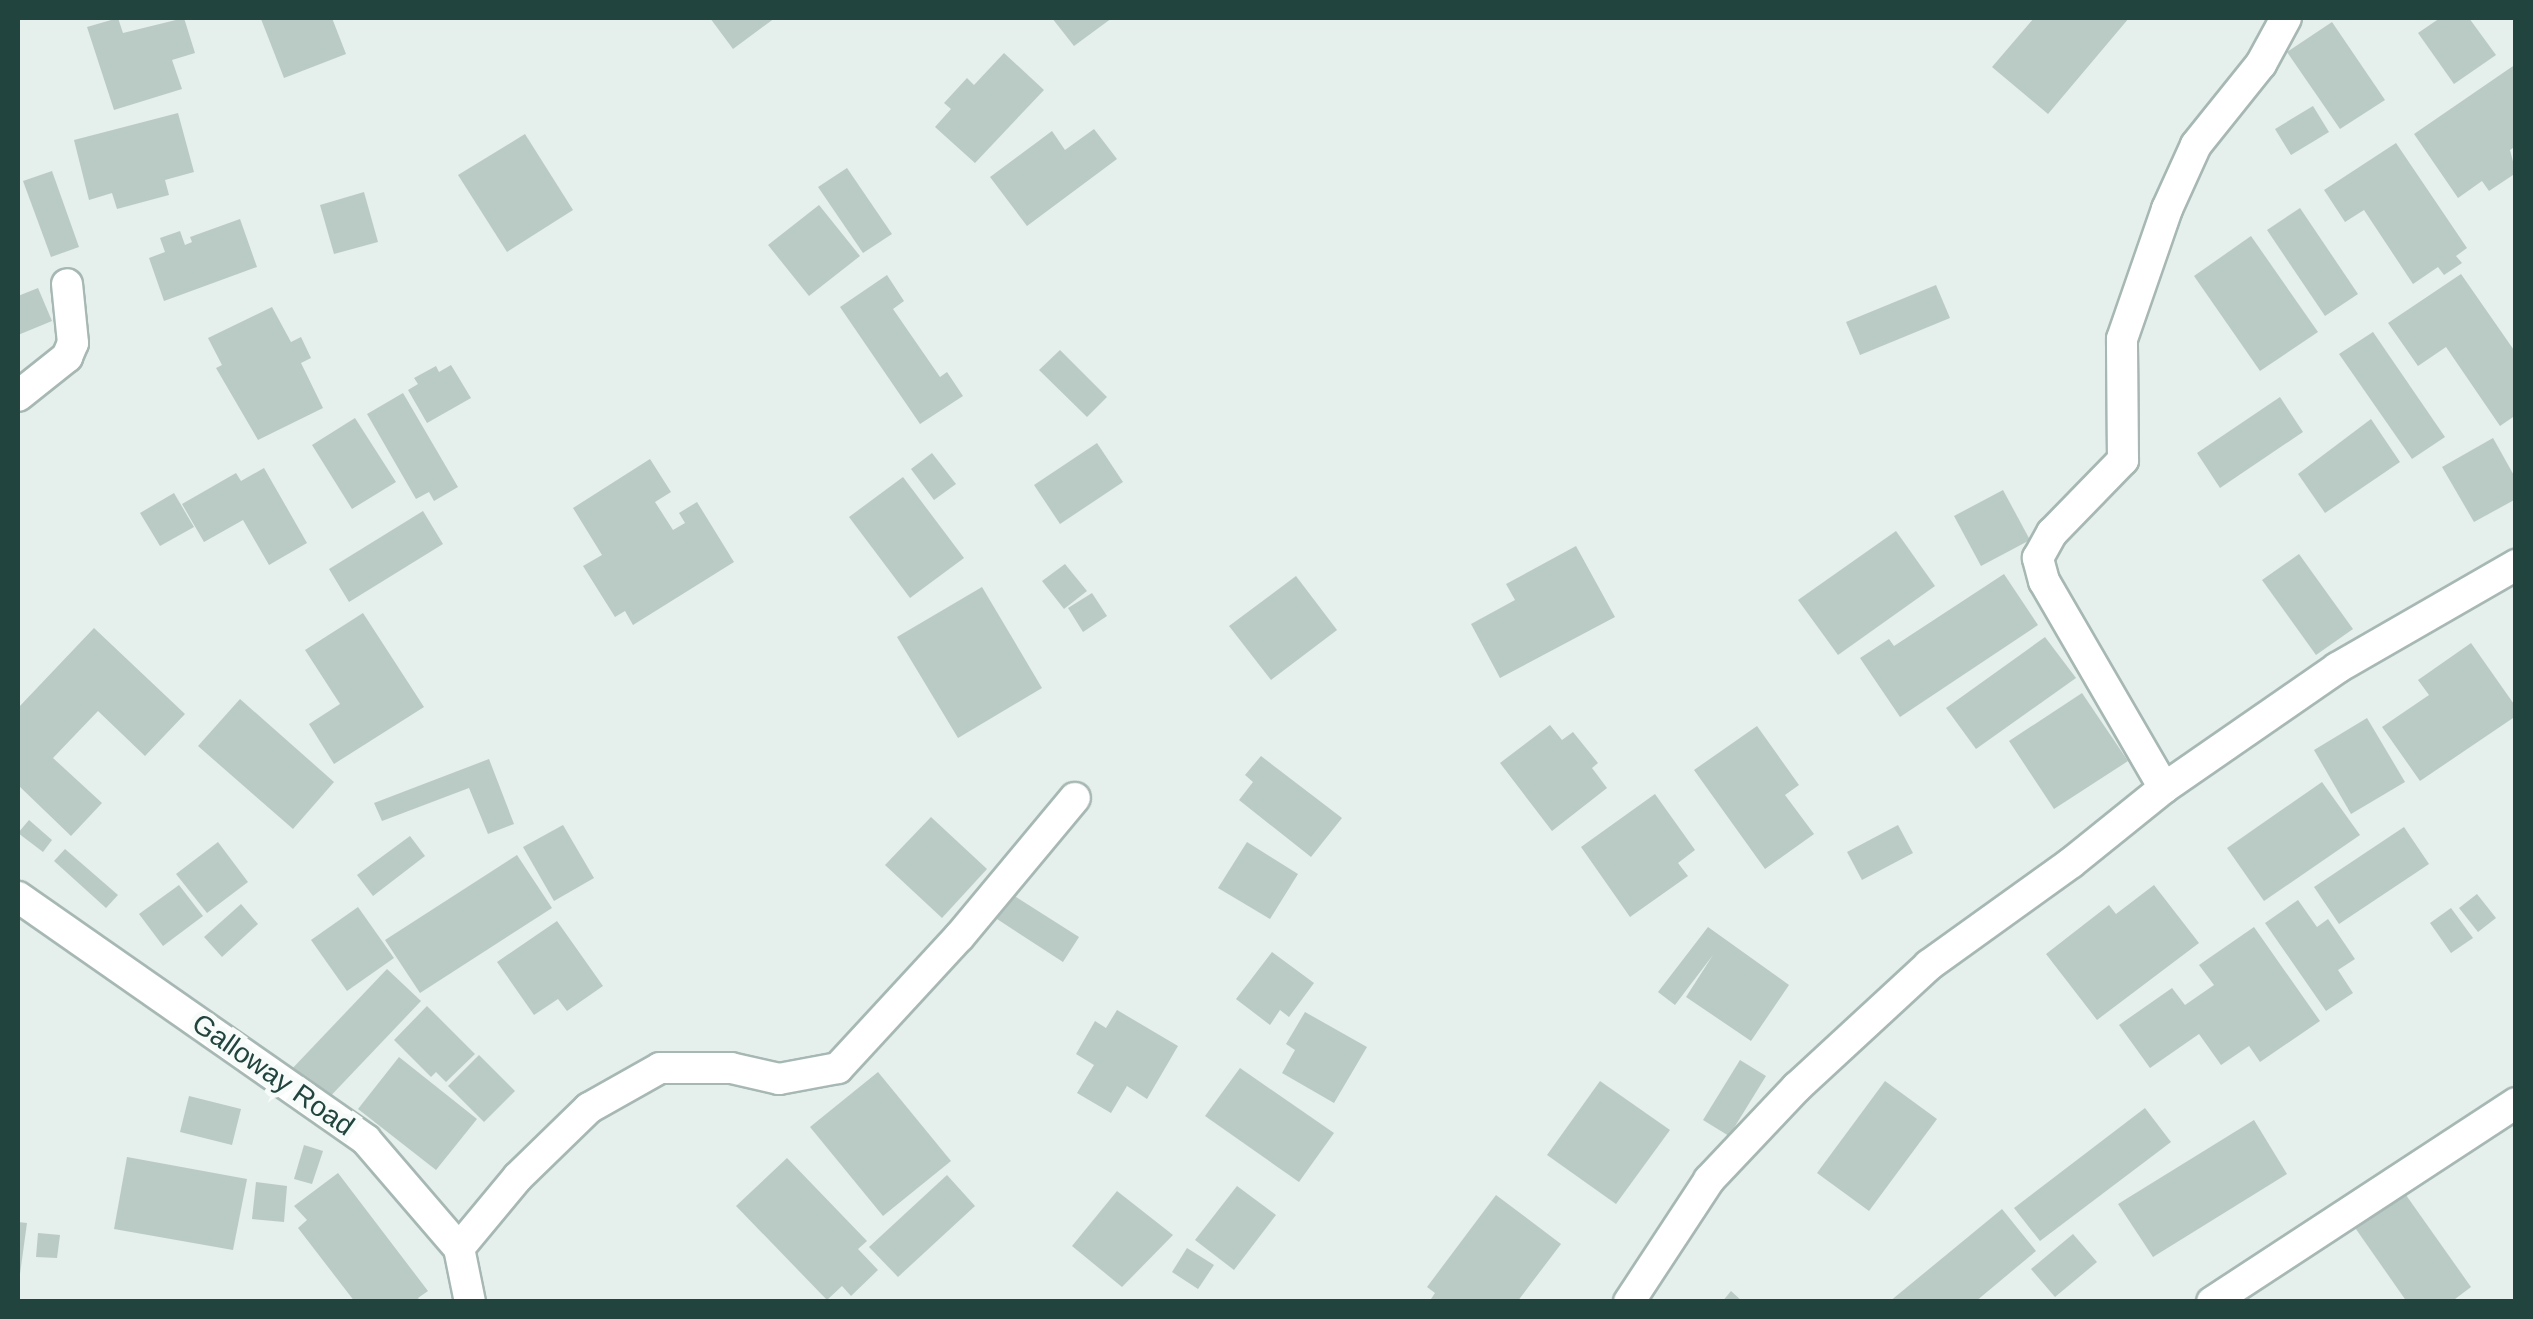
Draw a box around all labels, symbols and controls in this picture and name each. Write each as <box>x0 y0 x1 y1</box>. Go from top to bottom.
street label: Galloway Road <box>186 1007 360 1143</box>

